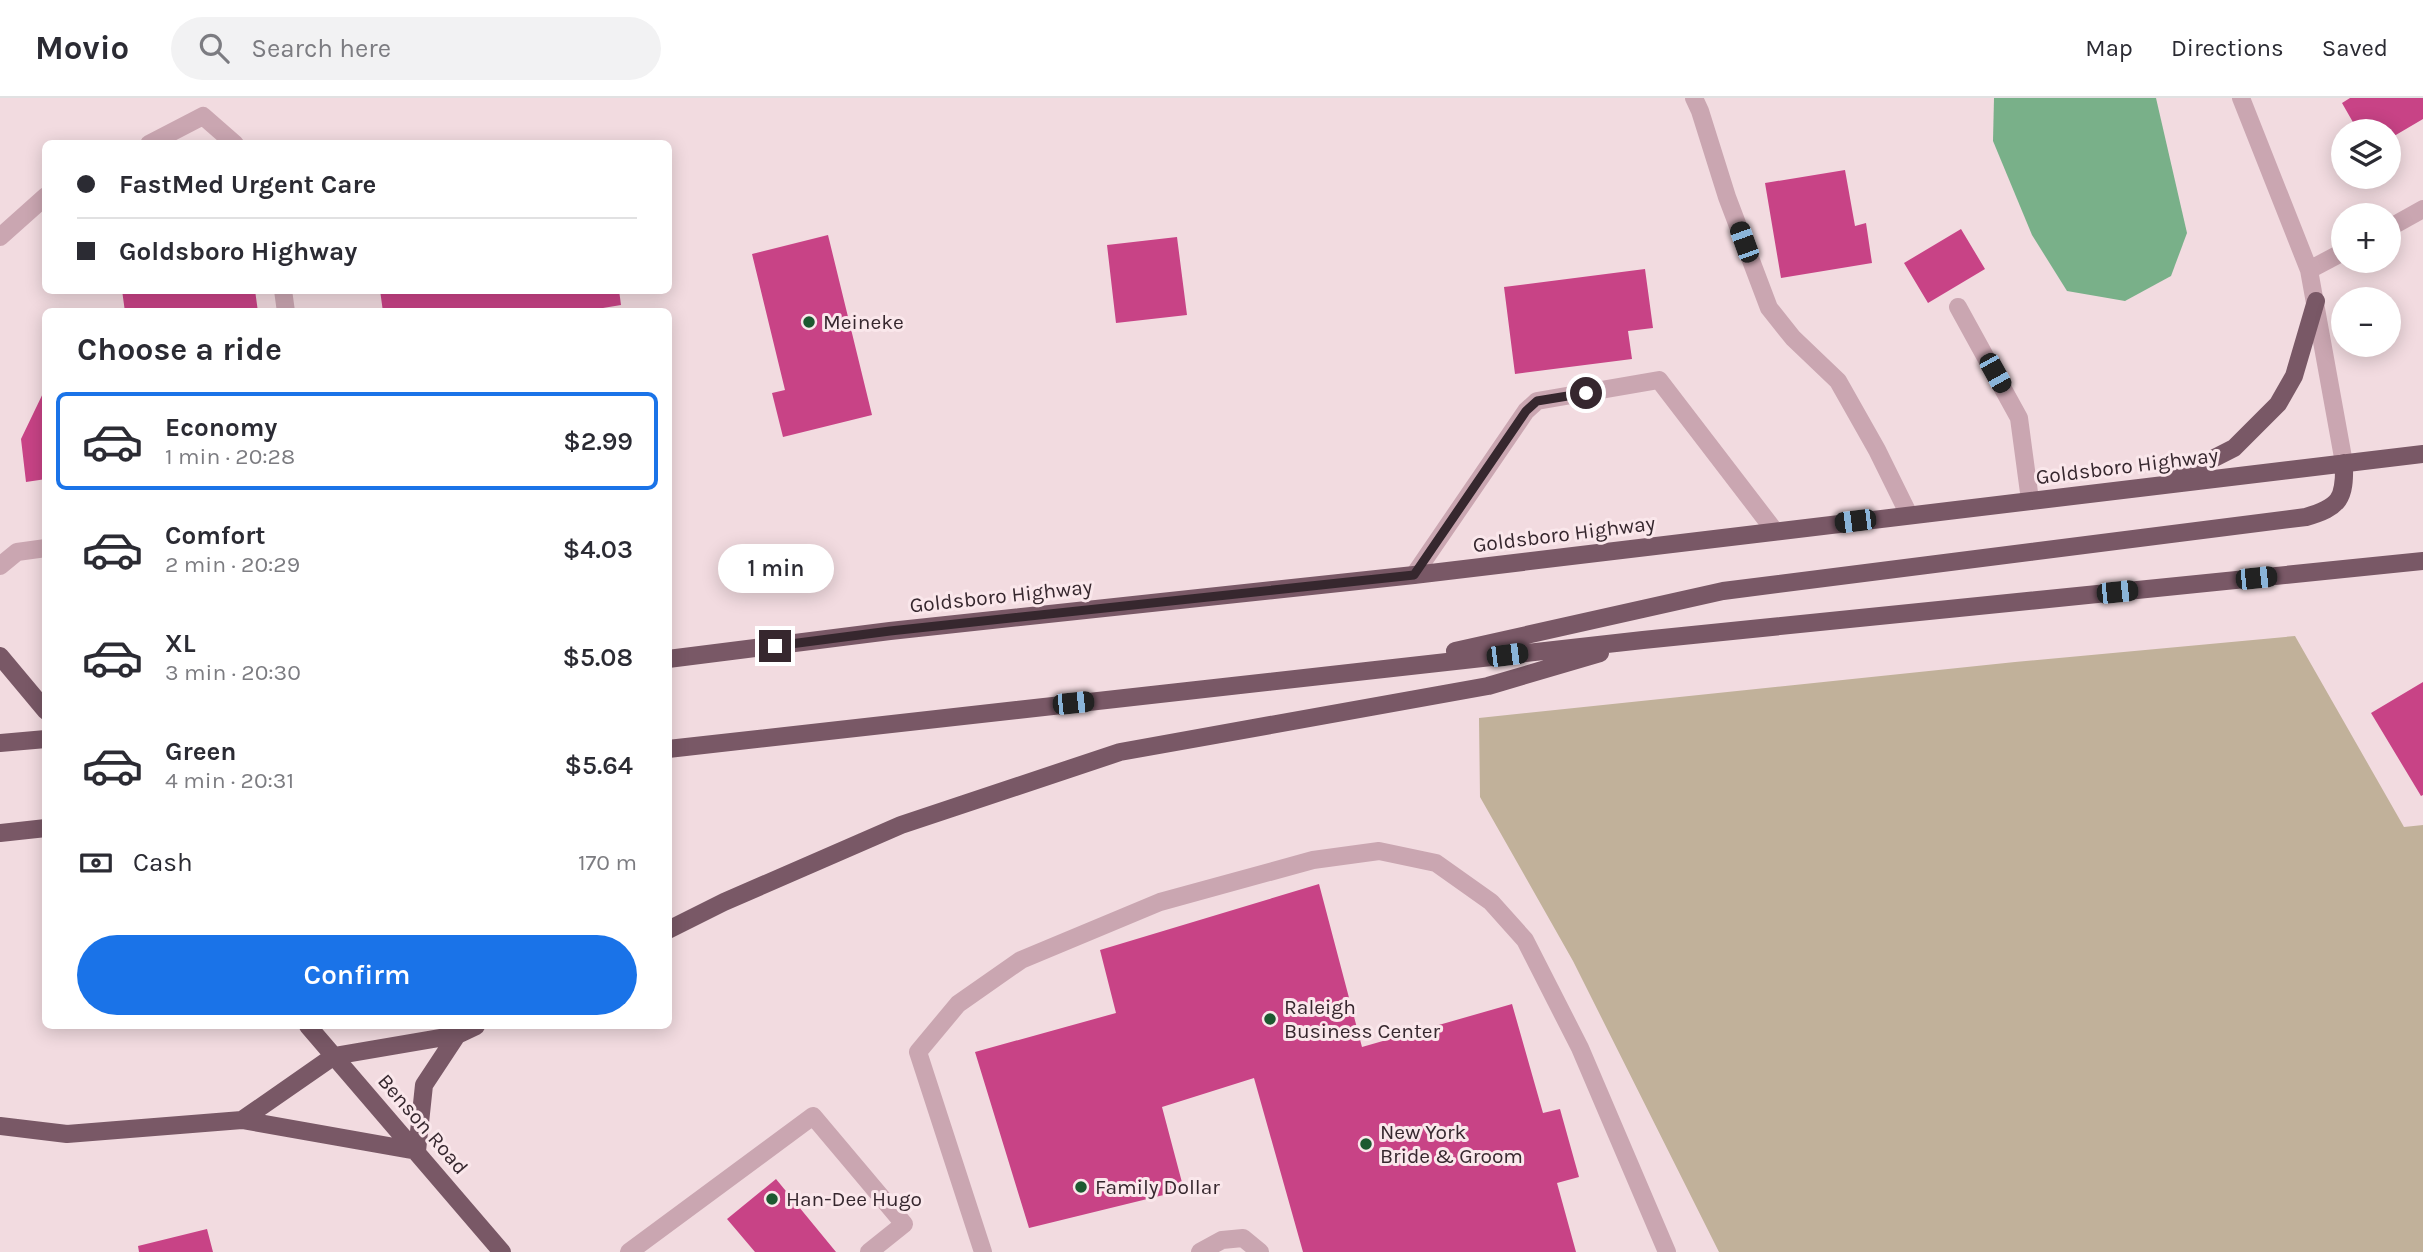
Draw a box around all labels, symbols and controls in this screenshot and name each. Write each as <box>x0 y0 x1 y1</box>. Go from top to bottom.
search box <box>171 17 661 80</box>
text: Movio <box>35 29 129 67</box>
icon: search <box>195 29 233 67</box>
text: Search here <box>251 33 391 64</box>
text: Map <box>2085 34 2133 62</box>
text: Directions <box>2171 34 2284 62</box>
text: Saved <box>2322 34 2388 62</box>
map controls <box>2331 119 2401 357</box>
button: layers <box>2331 119 2401 189</box>
text: FastMed Urgent Care <box>119 169 376 200</box>
button: + <box>2331 203 2401 273</box>
car <box>1727 219 1762 265</box>
text: Goldsboro Highway <box>119 236 357 267</box>
button: − <box>2331 287 2401 357</box>
place label: Meineke <box>823 310 904 334</box>
marker: Meineke <box>801 314 817 330</box>
text: Choose a ride <box>77 331 282 368</box>
car <box>1976 350 2015 396</box>
route start <box>1570 377 1602 409</box>
icon: car <box>81 410 144 473</box>
text: Economy <box>165 412 277 443</box>
text: $2.99 <box>563 426 633 457</box>
text: 1 min · 20:28 <box>165 443 295 470</box>
street label: Goldsboro Highway <box>2034 443 2220 489</box>
car <box>1833 508 1878 534</box>
street label: Goldsboro Highway <box>1471 511 1657 557</box>
icon: car <box>81 518 144 581</box>
text: Comfort <box>165 520 266 551</box>
text: $4.03 <box>563 534 633 565</box>
callout: 1 min <box>717 545 833 594</box>
text: 2 min · 20:29 <box>165 551 300 578</box>
text: 1 min <box>747 555 805 582</box>
car <box>2235 565 2278 591</box>
street label: Goldsboro Highway <box>908 574 1094 618</box>
car <box>2096 579 2139 605</box>
icon: car <box>81 626 144 689</box>
text: XL <box>165 628 196 659</box>
route end <box>759 630 791 662</box>
text: $5.08 <box>562 642 633 673</box>
car <box>1485 642 1530 668</box>
text: 3 min · 20:30 <box>165 659 301 686</box>
car <box>1052 690 1095 716</box>
icon: car <box>81 734 144 797</box>
text: Green <box>165 736 237 767</box>
text: $5.64 <box>564 750 633 781</box>
text: 4 min · 20:31 <box>165 767 294 794</box>
icon: cash <box>77 844 115 882</box>
text: Cash <box>133 847 193 878</box>
text: 170 m <box>578 849 637 876</box>
button: Confirm <box>77 935 637 1015</box>
place label: Raleigh Business Center <box>1284 995 1441 1043</box>
marker: Raleigh Business Center <box>1262 1011 1278 1027</box>
street label: Benson Road <box>373 1069 473 1179</box>
place label: New York Bride & Groom <box>1380 1120 1523 1168</box>
marker: New York Bride & Groom <box>1358 1136 1374 1152</box>
place label: Family Dollar <box>1095 1175 1220 1199</box>
marker: Family Dollar <box>1073 1179 1089 1195</box>
place label: Han-Dee Hugo <box>786 1187 922 1211</box>
marker: Han-Dee Hugo <box>764 1191 780 1207</box>

